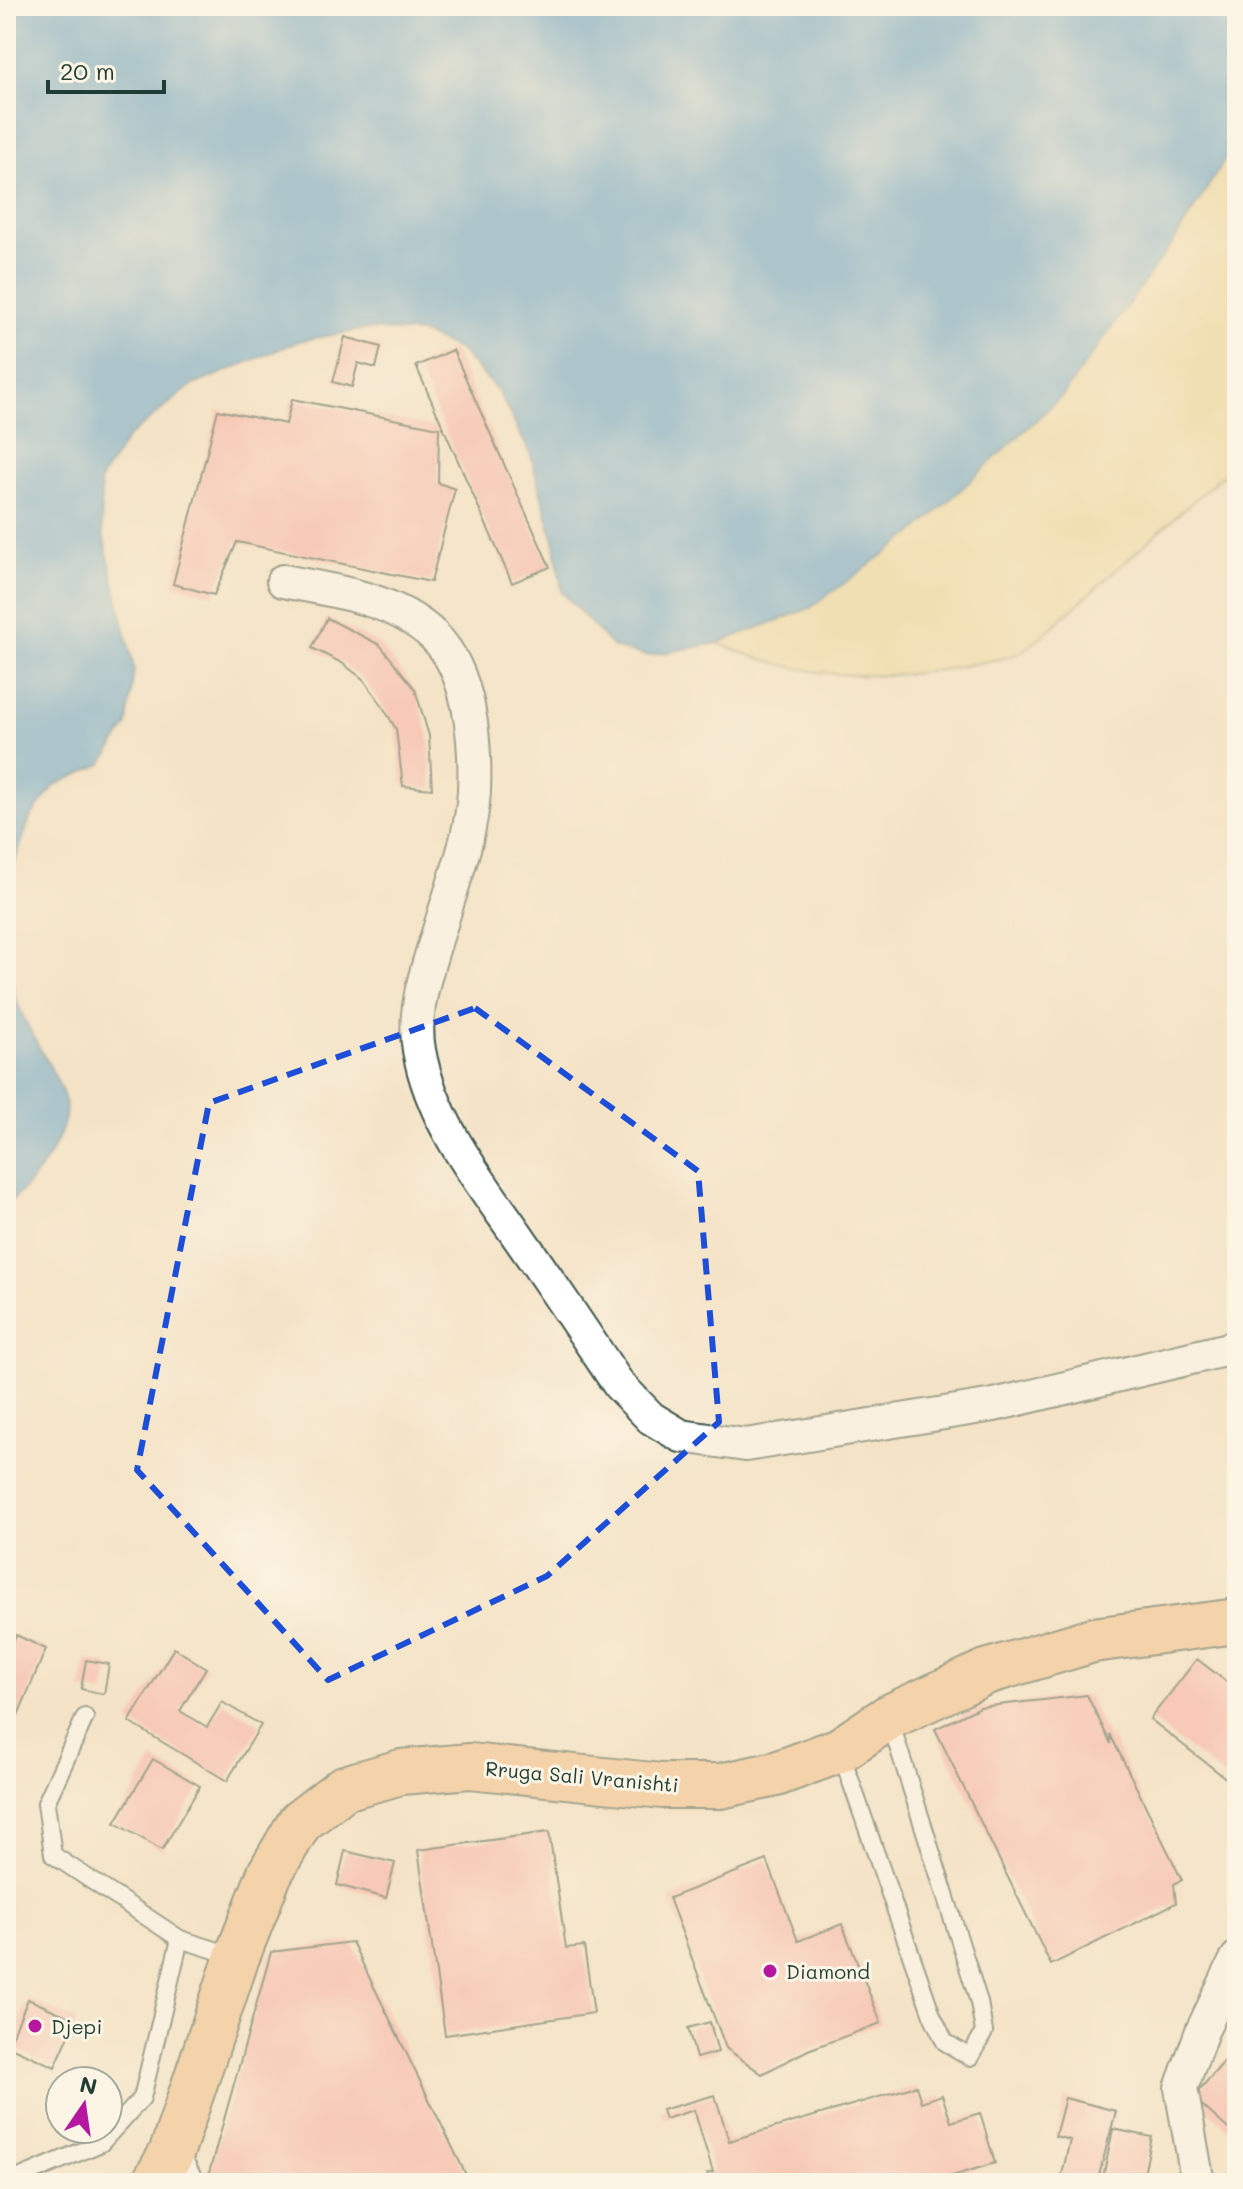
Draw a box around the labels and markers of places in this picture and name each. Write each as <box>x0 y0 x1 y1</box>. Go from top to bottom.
place label: Diamond <box>786 1958 870 1984</box>
marker: Diamond <box>761 1962 779 1980</box>
place label: Djepi <box>51 2013 102 2039</box>
marker: Djepi <box>26 2017 44 2035</box>

